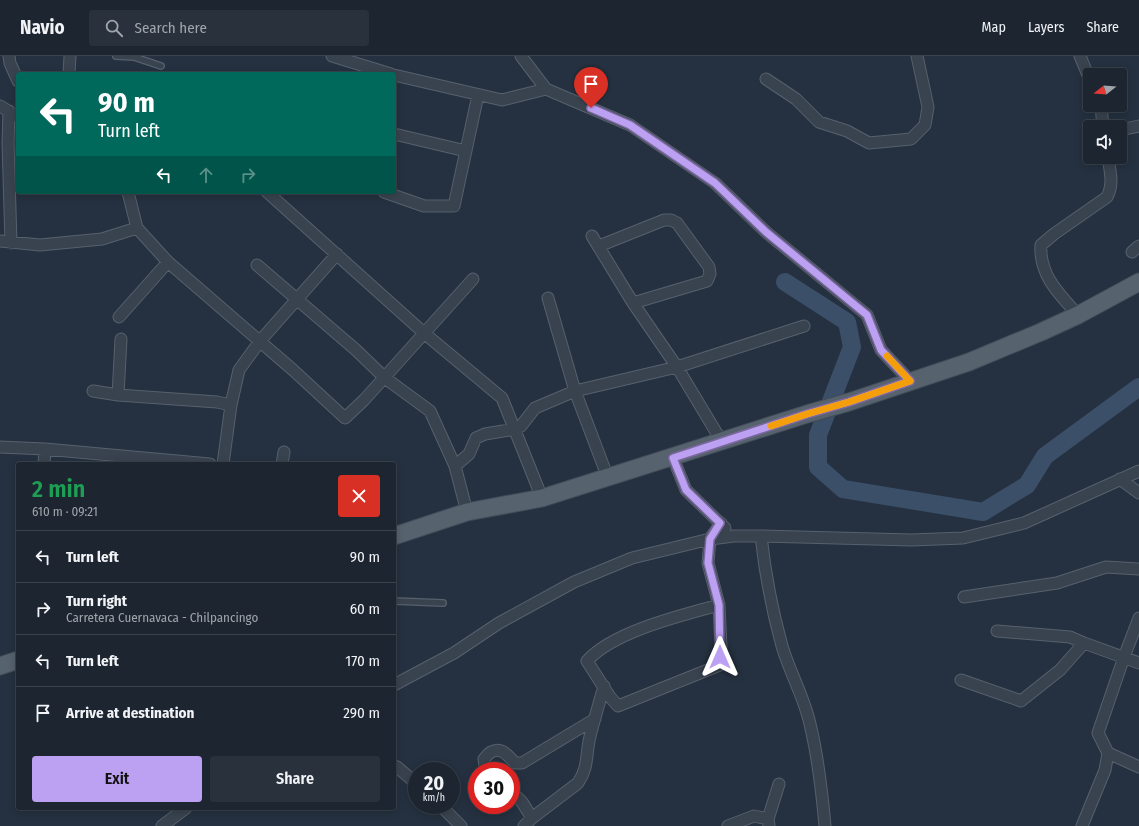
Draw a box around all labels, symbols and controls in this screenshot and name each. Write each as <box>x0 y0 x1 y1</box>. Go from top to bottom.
search box <box>89 10 369 46</box>
text: Navio <box>20 16 65 39</box>
icon: search <box>103 17 125 39</box>
text: Search here <box>135 19 207 37</box>
text: Map <box>982 19 1006 36</box>
text: Layers <box>1028 19 1064 36</box>
text: Share <box>1086 19 1119 36</box>
pin <box>574 67 608 108</box>
north arrow <box>1083 68 1127 112</box>
map controls <box>1083 68 1127 164</box>
icon: arrive <box>580 73 602 95</box>
text: 90 m <box>98 86 155 119</box>
icon: left <box>32 88 84 140</box>
text: Turn left <box>98 120 160 142</box>
button: sound <box>1083 120 1127 164</box>
icon: left <box>153 164 175 186</box>
icon: ahead <box>195 164 217 186</box>
icon: right <box>237 164 259 186</box>
text: 2 min <box>32 475 85 503</box>
button: close <box>338 475 380 517</box>
text: 610 m · 09:21 <box>32 504 98 519</box>
icon: left <box>32 546 54 568</box>
text: Turn left <box>66 548 119 566</box>
text: 90 m <box>350 548 380 566</box>
text: Turn right <box>66 592 127 610</box>
icon: right <box>32 598 54 620</box>
text: 60 m <box>350 600 380 618</box>
text: Carretera Cuernavaca - Chilpancingo <box>66 610 258 625</box>
position arrow <box>699 636 741 678</box>
icon: left <box>32 650 54 672</box>
text: Turn left <box>66 652 119 670</box>
text: 170 m <box>345 652 380 670</box>
icon: arrive <box>32 702 54 724</box>
text: Arrive at destination <box>66 704 194 722</box>
text: 290 m <box>343 704 380 722</box>
button: Exit <box>32 756 202 802</box>
button: Share <box>210 756 380 802</box>
speed limit sign: 30 <box>468 762 520 814</box>
text: 20 <box>424 771 444 795</box>
text: km/h <box>423 792 445 804</box>

